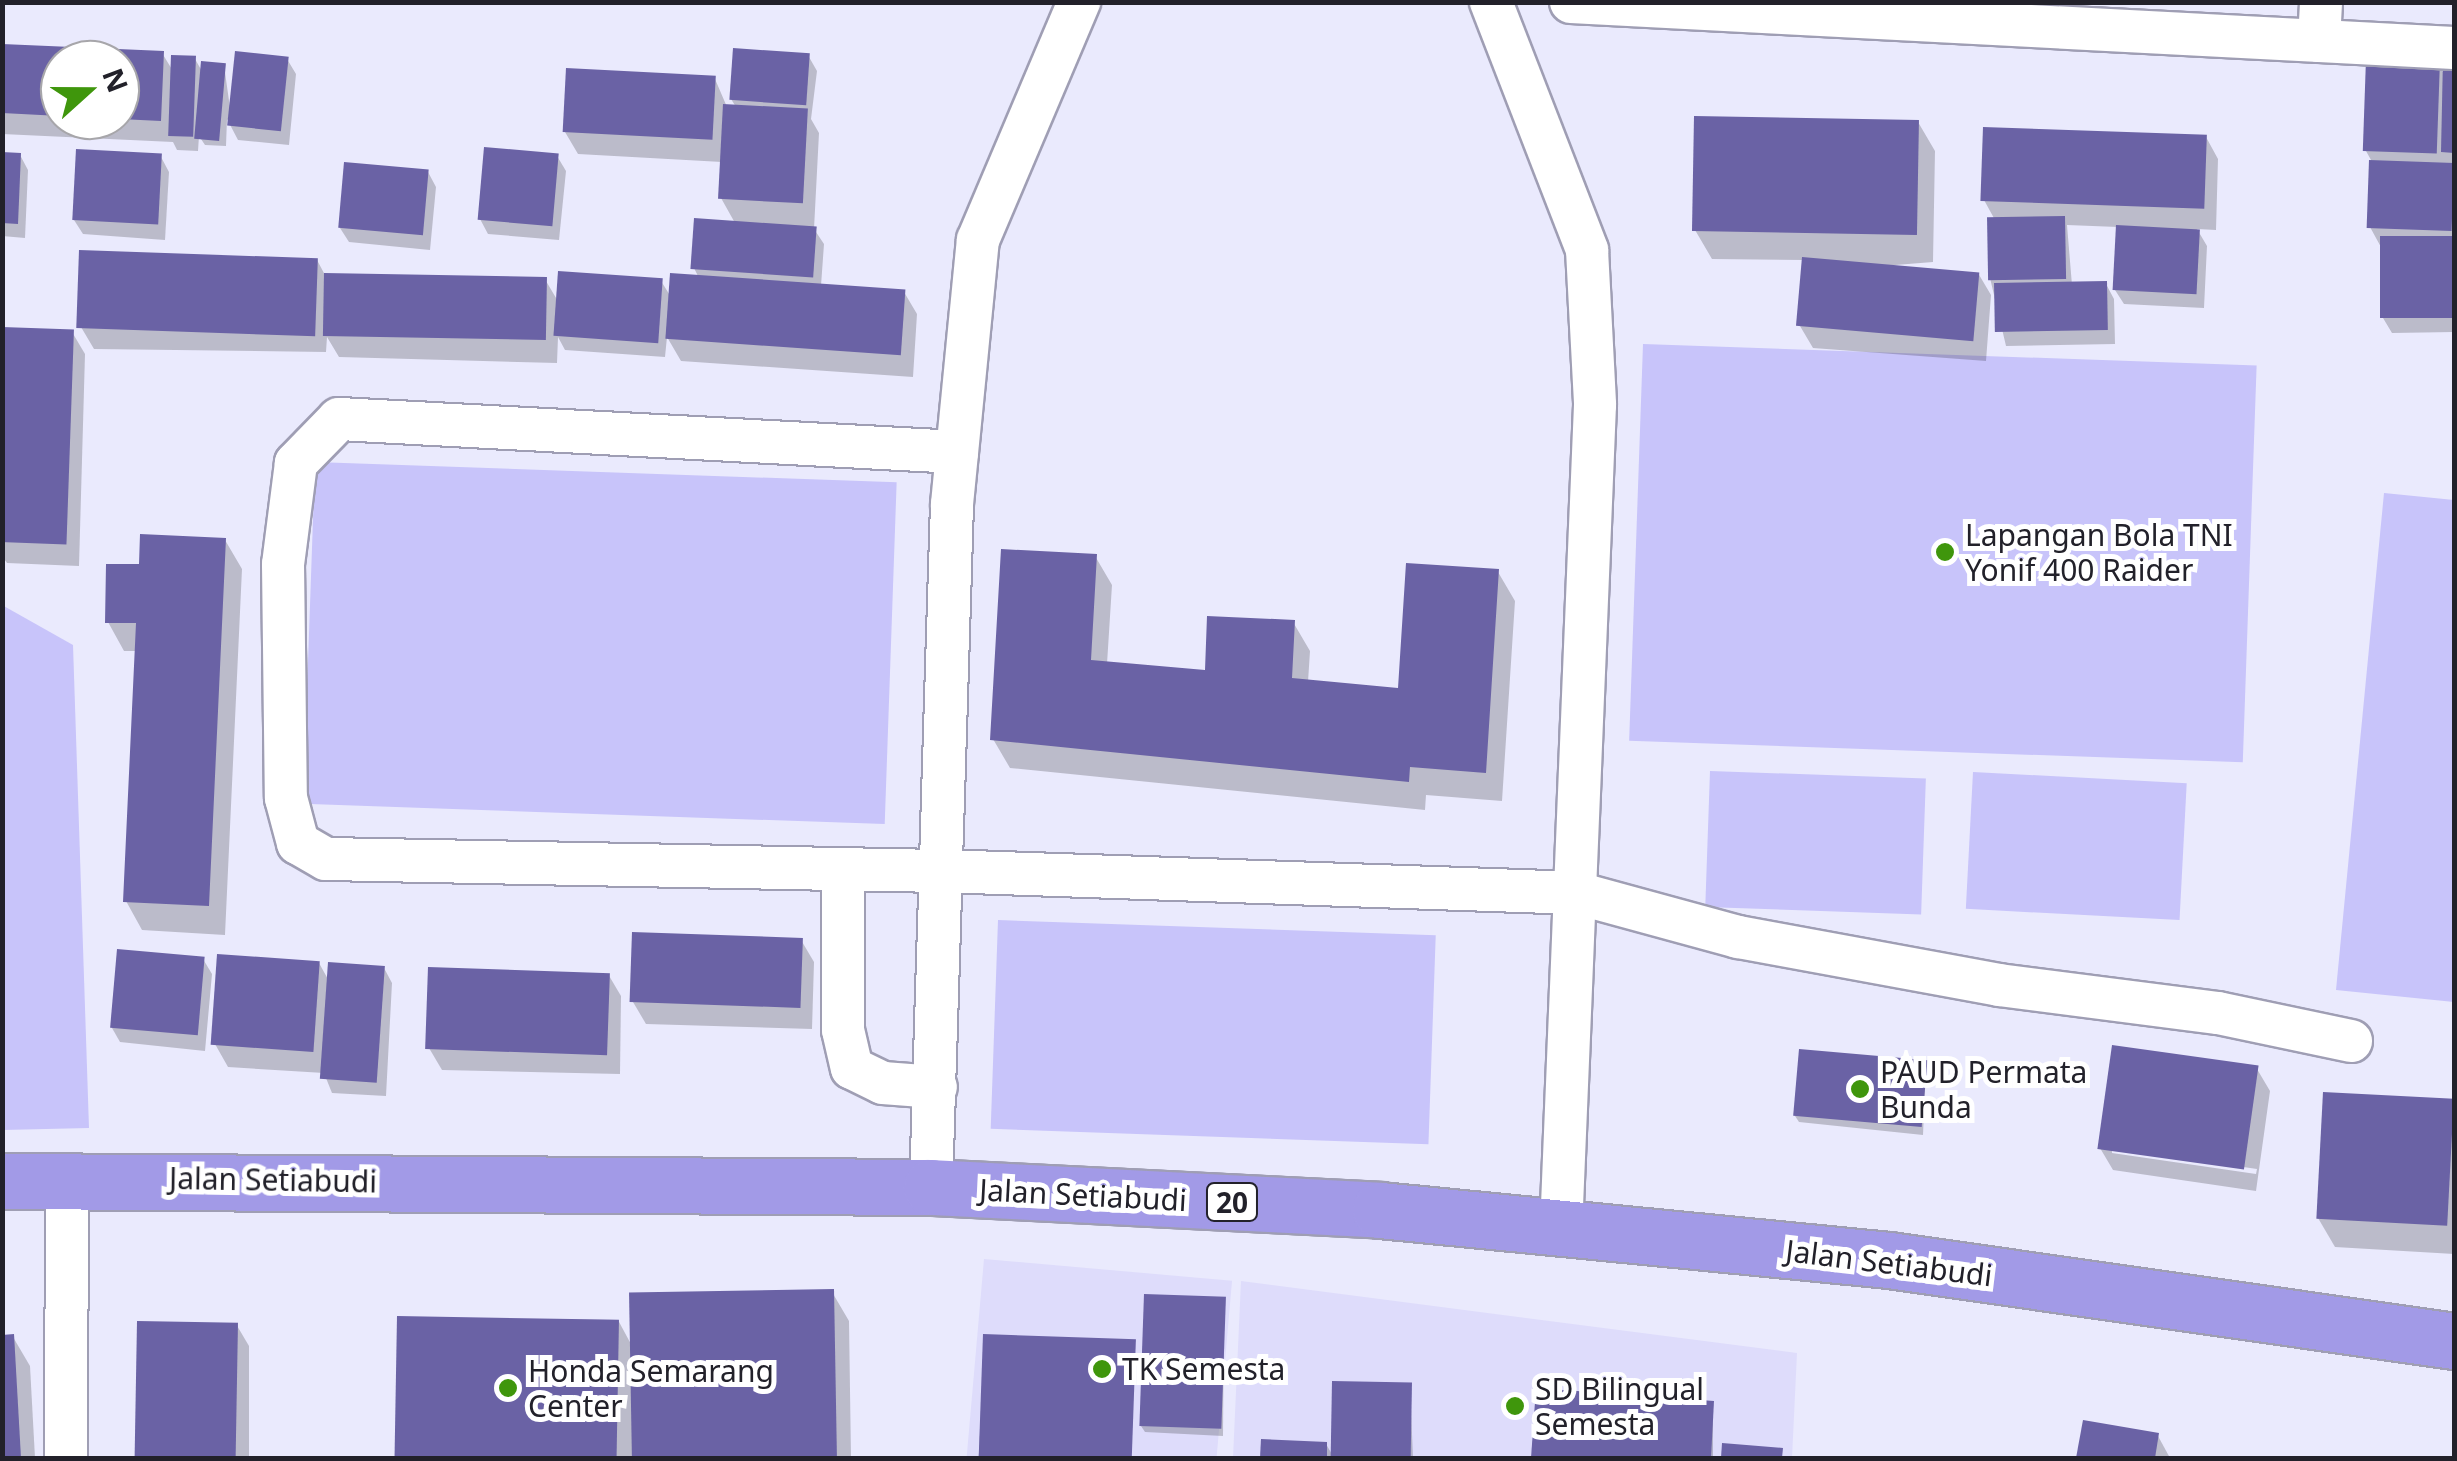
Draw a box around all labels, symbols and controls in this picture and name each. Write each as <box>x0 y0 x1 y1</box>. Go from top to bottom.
north arrow <box>40 40 140 140</box>
text: N <box>94 63 138 97</box>
place label: Lapangan Bola TNI Yonif 400 Raider <box>1965 517 2233 588</box>
marker: Lapangan Bola TNI Yonif 400 Raider <box>1934 541 1956 563</box>
place label: PAUD Permata Bunda <box>1880 1054 2087 1124</box>
marker: PAUD Permata Bunda <box>1849 1078 1871 1100</box>
street label: Jalan Setiabudi <box>169 1160 377 1200</box>
street label: Jalan Setiabudi <box>978 1172 1188 1218</box>
road number: 20 <box>1204 1179 1260 1225</box>
street label: Jalan Setiabudi <box>1784 1232 1994 1294</box>
place label: TK Semesta <box>1122 1351 1285 1387</box>
place label: Honda Semarang Center <box>528 1353 774 1424</box>
marker: TK Semesta <box>1091 1358 1113 1380</box>
place label: SD Bilingual Semesta <box>1535 1371 1704 1442</box>
marker: Honda Semarang Center <box>497 1377 519 1399</box>
marker: SD Bilingual Semesta <box>1504 1395 1526 1417</box>

